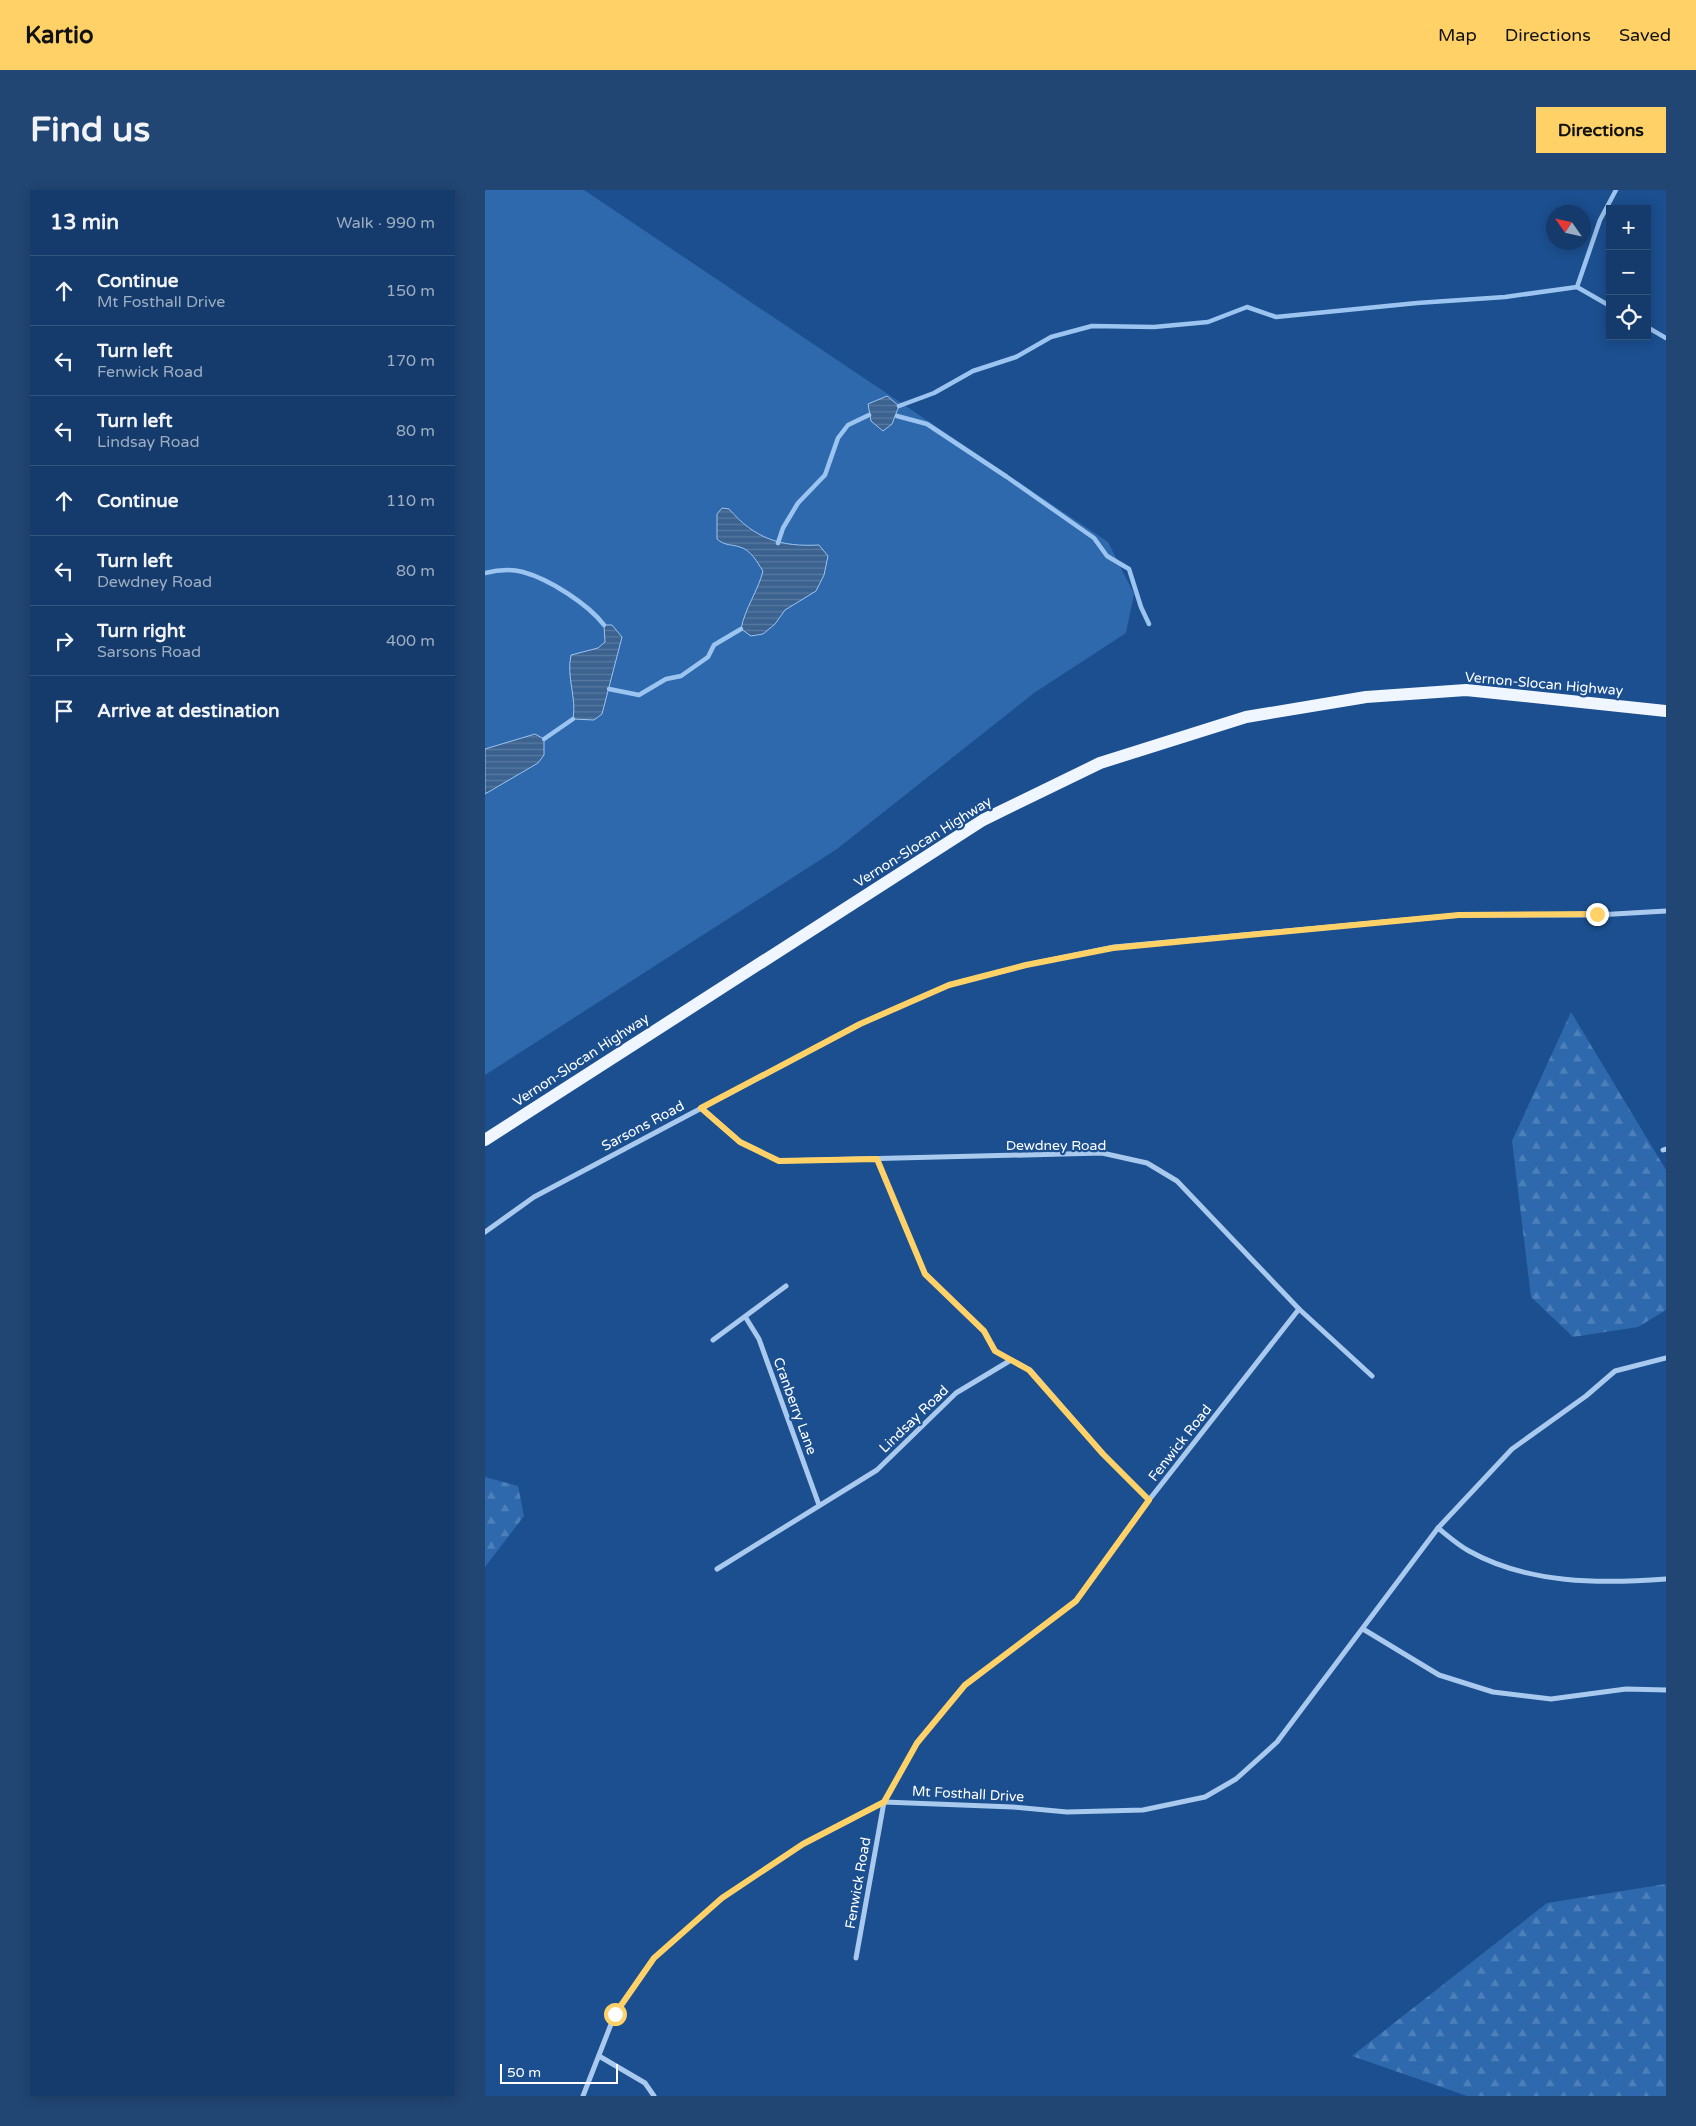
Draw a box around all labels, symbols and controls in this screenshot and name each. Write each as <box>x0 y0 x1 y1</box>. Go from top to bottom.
text: Kartio <box>25 21 94 50</box>
text: Map <box>1438 24 1477 46</box>
text: Directions <box>1505 24 1591 46</box>
text: Saved <box>1619 24 1671 46</box>
button: Directions <box>1536 107 1666 153</box>
text: Find us <box>30 109 150 151</box>
north arrow <box>1546 205 1591 250</box>
map controls <box>1606 205 1651 340</box>
button: + <box>1606 205 1651 250</box>
text: 13 min <box>50 210 119 235</box>
text: Walk · 990 m <box>336 213 435 233</box>
button: − <box>1606 250 1651 295</box>
text: Continue <box>97 270 179 292</box>
icon: ahead <box>50 277 78 305</box>
text: 150 m <box>386 281 435 301</box>
text: Mt Fosthall Drive <box>97 292 225 312</box>
button: locate <box>1606 295 1651 340</box>
text: Turn left <box>97 340 173 362</box>
icon: left <box>50 347 78 375</box>
text: 170 m <box>386 351 435 371</box>
text: Fenwick Road <box>97 362 203 382</box>
text: Turn left <box>97 410 173 432</box>
icon: left <box>50 417 78 445</box>
text: 80 m <box>396 421 435 441</box>
text: Lindsay Road <box>97 432 200 452</box>
icon: ahead <box>50 487 78 515</box>
text: Continue <box>97 490 179 512</box>
text: 110 m <box>386 491 435 511</box>
text: Turn left <box>97 550 173 572</box>
icon: left <box>50 557 78 585</box>
text: 80 m <box>396 561 435 581</box>
text: Dewdney Road <box>97 572 212 592</box>
text: Turn right <box>97 620 185 642</box>
icon: right <box>50 627 78 655</box>
text: 400 m <box>386 631 435 651</box>
text: Sarsons Road <box>97 642 201 662</box>
street label: Vernon-Slocan Highway <box>1464 669 1624 699</box>
icon: arrive <box>50 697 78 725</box>
text: Arrive at destination <box>97 700 280 722</box>
street label: Vernon-Slocan Highway <box>851 793 995 891</box>
route end <box>1586 903 1609 926</box>
street label: Vernon-Slocan Highway <box>510 1009 653 1110</box>
street label: Sarsons Road <box>599 1097 687 1155</box>
street label: Dewdney Road <box>1006 1137 1106 1154</box>
street label: Cranberry Lane <box>769 1355 821 1457</box>
street label: Lindsay Road <box>876 1382 952 1456</box>
street label: Fenwick Road <box>1145 1401 1215 1485</box>
street label: Mt Fosthall Drive <box>911 1783 1025 1805</box>
street label: Fenwick Road <box>842 1836 874 1930</box>
route start <box>604 2003 627 2026</box>
scale bar <box>500 2061 617 2084</box>
text: 50 m <box>507 2064 541 2081</box>

